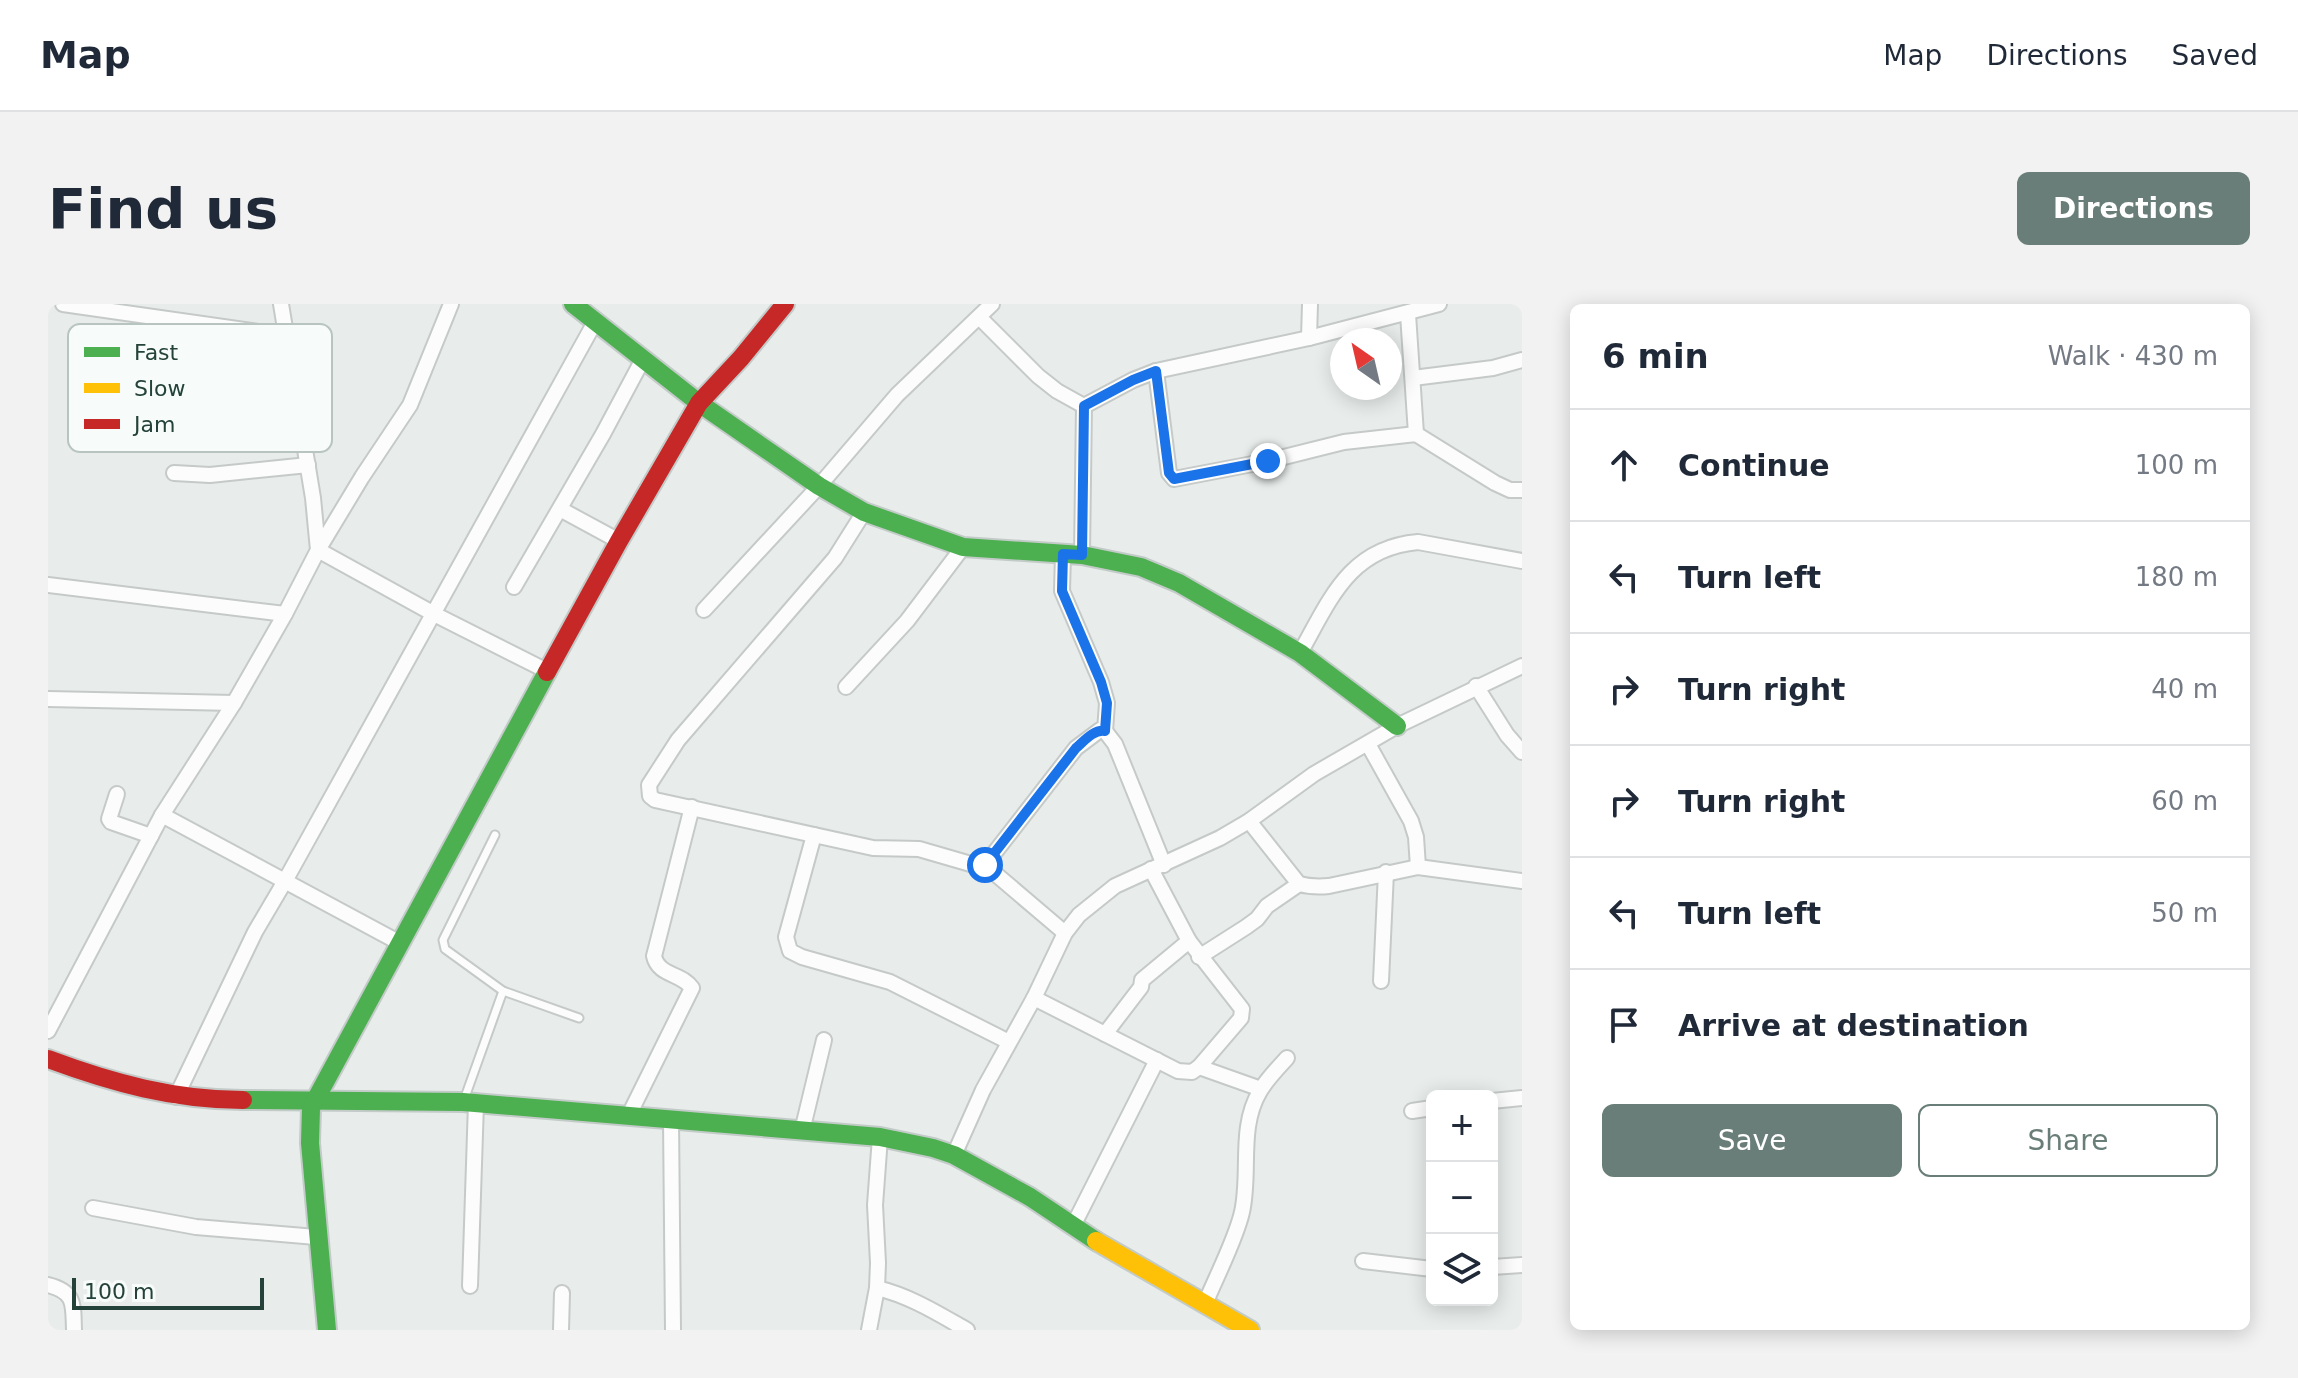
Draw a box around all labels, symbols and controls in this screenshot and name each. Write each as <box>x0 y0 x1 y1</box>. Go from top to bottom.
text: Map <box>40 33 131 77</box>
text: Map <box>1883 39 1942 72</box>
text: Directions <box>1986 39 2127 72</box>
text: Saved <box>2171 39 2258 72</box>
button: Directions <box>2017 172 2250 245</box>
text: Find us <box>48 176 278 241</box>
legend <box>68 324 332 452</box>
north arrow <box>1330 328 1402 400</box>
text: 6 min <box>1602 336 1709 376</box>
text: Fast <box>134 340 179 365</box>
text: Walk · 430 m <box>2048 341 2218 371</box>
text: Slow <box>134 376 186 401</box>
text: Jam <box>132 412 175 437</box>
route end <box>1250 443 1286 479</box>
icon: ahead <box>1602 443 1646 487</box>
text: Continue <box>1678 448 1830 483</box>
text: 100 m <box>2135 450 2218 480</box>
icon: left <box>1602 555 1646 599</box>
text: Turn left <box>1678 560 1821 595</box>
text: 180 m <box>2135 562 2218 592</box>
icon: right <box>1602 667 1646 711</box>
text: Turn right <box>1678 672 1845 707</box>
text: 40 m <box>2151 674 2218 704</box>
icon: right <box>1602 779 1646 823</box>
text: Turn right <box>1678 784 1845 819</box>
text: 60 m <box>2151 786 2218 816</box>
route start <box>967 847 1003 883</box>
icon: left <box>1602 891 1646 935</box>
text: Turn left <box>1678 896 1821 931</box>
text: 50 m <box>2151 898 2218 928</box>
icon: arrive <box>1602 1003 1646 1047</box>
text: Arrive at destination <box>1678 1008 2029 1043</box>
map controls <box>1426 1090 1498 1306</box>
button: + <box>1426 1090 1498 1162</box>
button: Save <box>1602 1104 1902 1177</box>
button: Share <box>1918 1104 2218 1177</box>
button: − <box>1426 1162 1498 1234</box>
button: layers <box>1426 1234 1498 1306</box>
scale bar <box>72 1274 264 1310</box>
text: 100 m <box>84 1279 154 1304</box>

